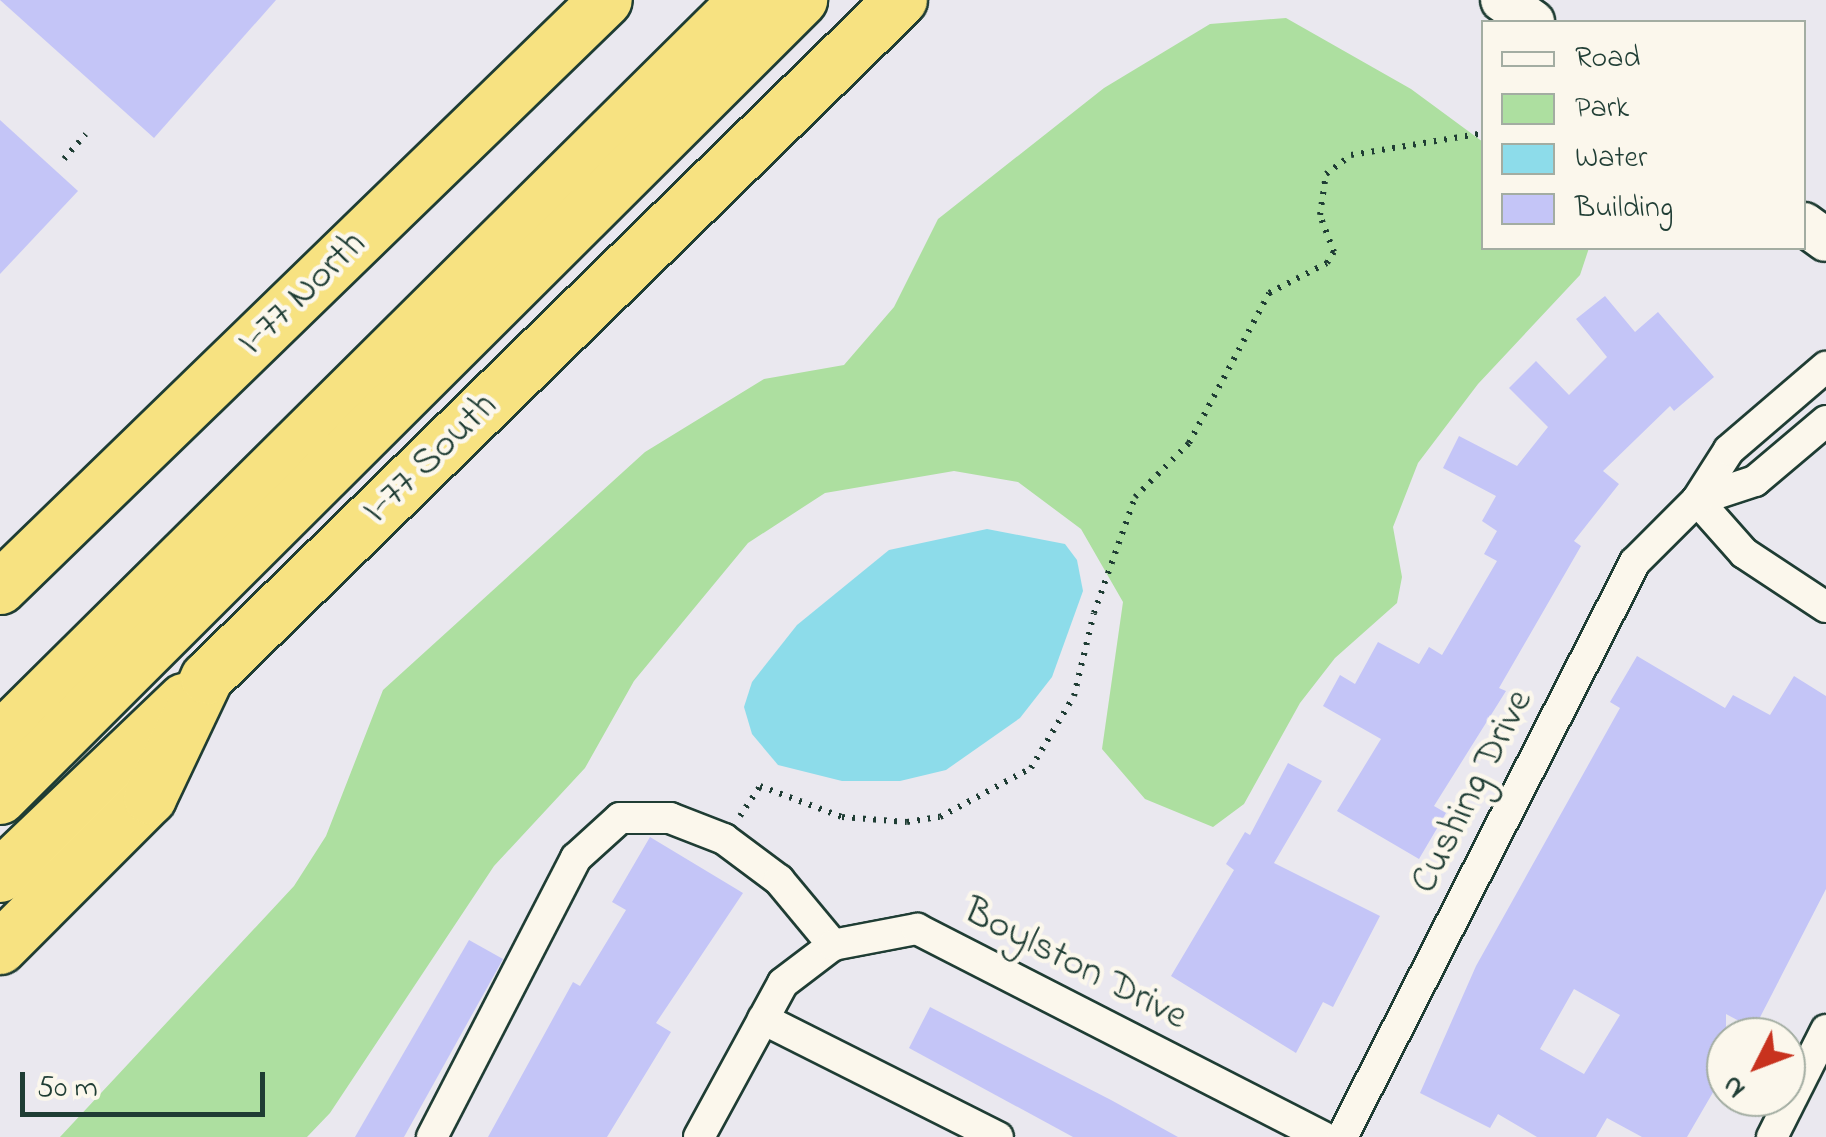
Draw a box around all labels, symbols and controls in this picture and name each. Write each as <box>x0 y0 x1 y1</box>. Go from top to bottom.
legend <box>1481 20 1806 250</box>
text: Road <box>1575 37 1640 81</box>
text: Park <box>1575 87 1629 131</box>
text: Water <box>1575 137 1647 181</box>
text: Building <box>1575 187 1673 231</box>
street label: I-77 North <box>229 221 377 367</box>
street label: I-77 South <box>354 383 508 535</box>
street label: Cushing Drive <box>1401 682 1545 902</box>
street label: Boylston Drive <box>955 888 1195 1042</box>
north arrow <box>1706 1017 1806 1117</box>
scale bar <box>25 1052 270 1114</box>
text: N <box>1713 1065 1756 1107</box>
text: 50 m <box>37 1067 98 1111</box>

